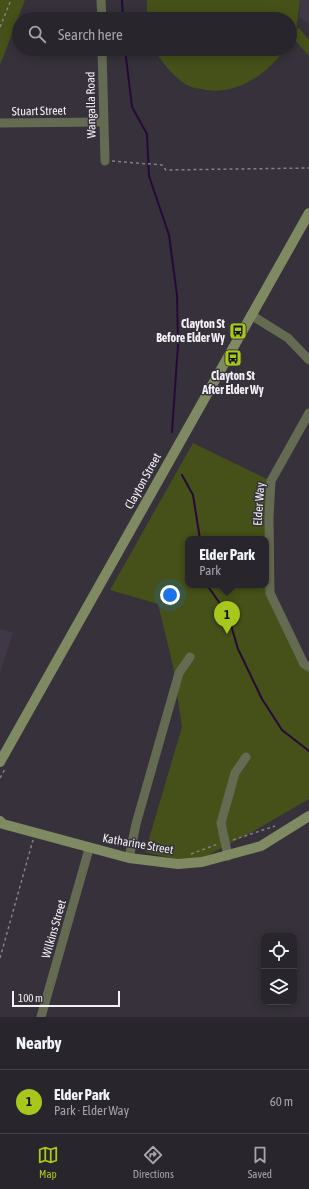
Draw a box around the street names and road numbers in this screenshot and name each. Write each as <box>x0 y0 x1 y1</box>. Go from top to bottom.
street label: Wangalla Road <box>83 72 99 138</box>
street label: Stuart Street <box>12 104 67 118</box>
street label: Clayton Street <box>122 450 164 511</box>
street label: Elder Way <box>251 482 267 526</box>
street label: Katharine Street <box>102 831 175 857</box>
street label: Wilkins Street <box>39 898 69 960</box>

